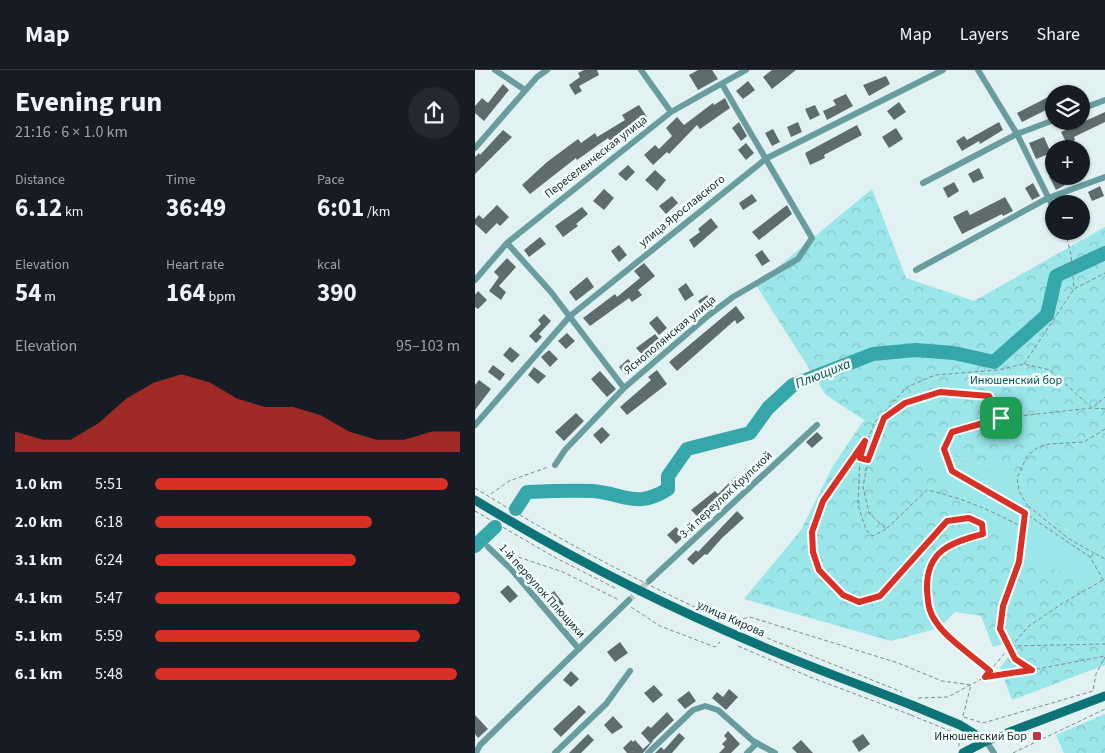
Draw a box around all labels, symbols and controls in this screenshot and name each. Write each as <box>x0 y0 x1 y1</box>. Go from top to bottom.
text: Map <box>25 17 70 52</box>
text: Map <box>900 22 932 47</box>
text: Layers <box>960 22 1009 47</box>
text: Share <box>1037 22 1080 47</box>
text: Evening run <box>15 82 162 122</box>
map controls <box>1045 85 1090 240</box>
button: layers <box>1045 85 1090 130</box>
button: share <box>408 87 460 139</box>
street label: Переселенческая улица <box>541 112 651 202</box>
text: 21:16 · 6 × 1.0 km <box>15 121 128 143</box>
button: + <box>1045 140 1090 185</box>
text: Distance <box>15 170 65 190</box>
text: Time <box>166 170 196 190</box>
text: Pace <box>317 170 344 190</box>
street label: улица Ярославского <box>635 171 729 251</box>
text: 6.12 <box>15 190 62 226</box>
text: 36:49 <box>166 190 226 226</box>
text: 6:01 <box>317 190 364 226</box>
button: − <box>1045 195 1090 240</box>
text: km <box>62 202 83 222</box>
text: /km <box>364 202 390 222</box>
text: Elevation <box>15 255 70 275</box>
text: Heart rate <box>166 255 224 275</box>
text: kcal <box>317 255 341 275</box>
text: 54 <box>15 275 41 311</box>
text: 164 <box>166 275 206 311</box>
text: 390 <box>317 275 357 311</box>
text: m <box>41 287 56 307</box>
text: bpm <box>206 287 236 307</box>
street label: Яснополянская улица <box>620 291 720 379</box>
text: Elevation <box>15 335 77 357</box>
text: 95–103 m <box>396 335 460 357</box>
water label: Плющиха <box>792 354 854 394</box>
park label: Инюшенский бор <box>970 372 1062 389</box>
pin <box>980 397 1022 439</box>
icon: arrive <box>987 404 1015 432</box>
street label: 3-й переулок Крупской <box>676 447 776 543</box>
text: 1.0 km <box>15 473 62 495</box>
text: 5:51 <box>95 473 123 495</box>
text: 2.0 km <box>15 511 62 533</box>
text: 6:18 <box>95 511 123 533</box>
street label: 1-й переулок Плющихи <box>495 540 589 642</box>
text: 3.1 km <box>15 549 62 571</box>
text: 6:24 <box>95 549 123 571</box>
text: 4.1 km <box>15 587 62 609</box>
text: 5:47 <box>95 587 123 609</box>
street label: улица Кирова <box>694 596 768 642</box>
text: 5.1 km <box>15 625 62 647</box>
text: 5:59 <box>95 625 123 647</box>
text: 6.1 km <box>15 663 62 685</box>
text: 5:48 <box>95 663 123 685</box>
place label: Инюшенский Бор <box>934 728 1027 745</box>
marker: Инюшенский Бор <box>1031 730 1043 742</box>

